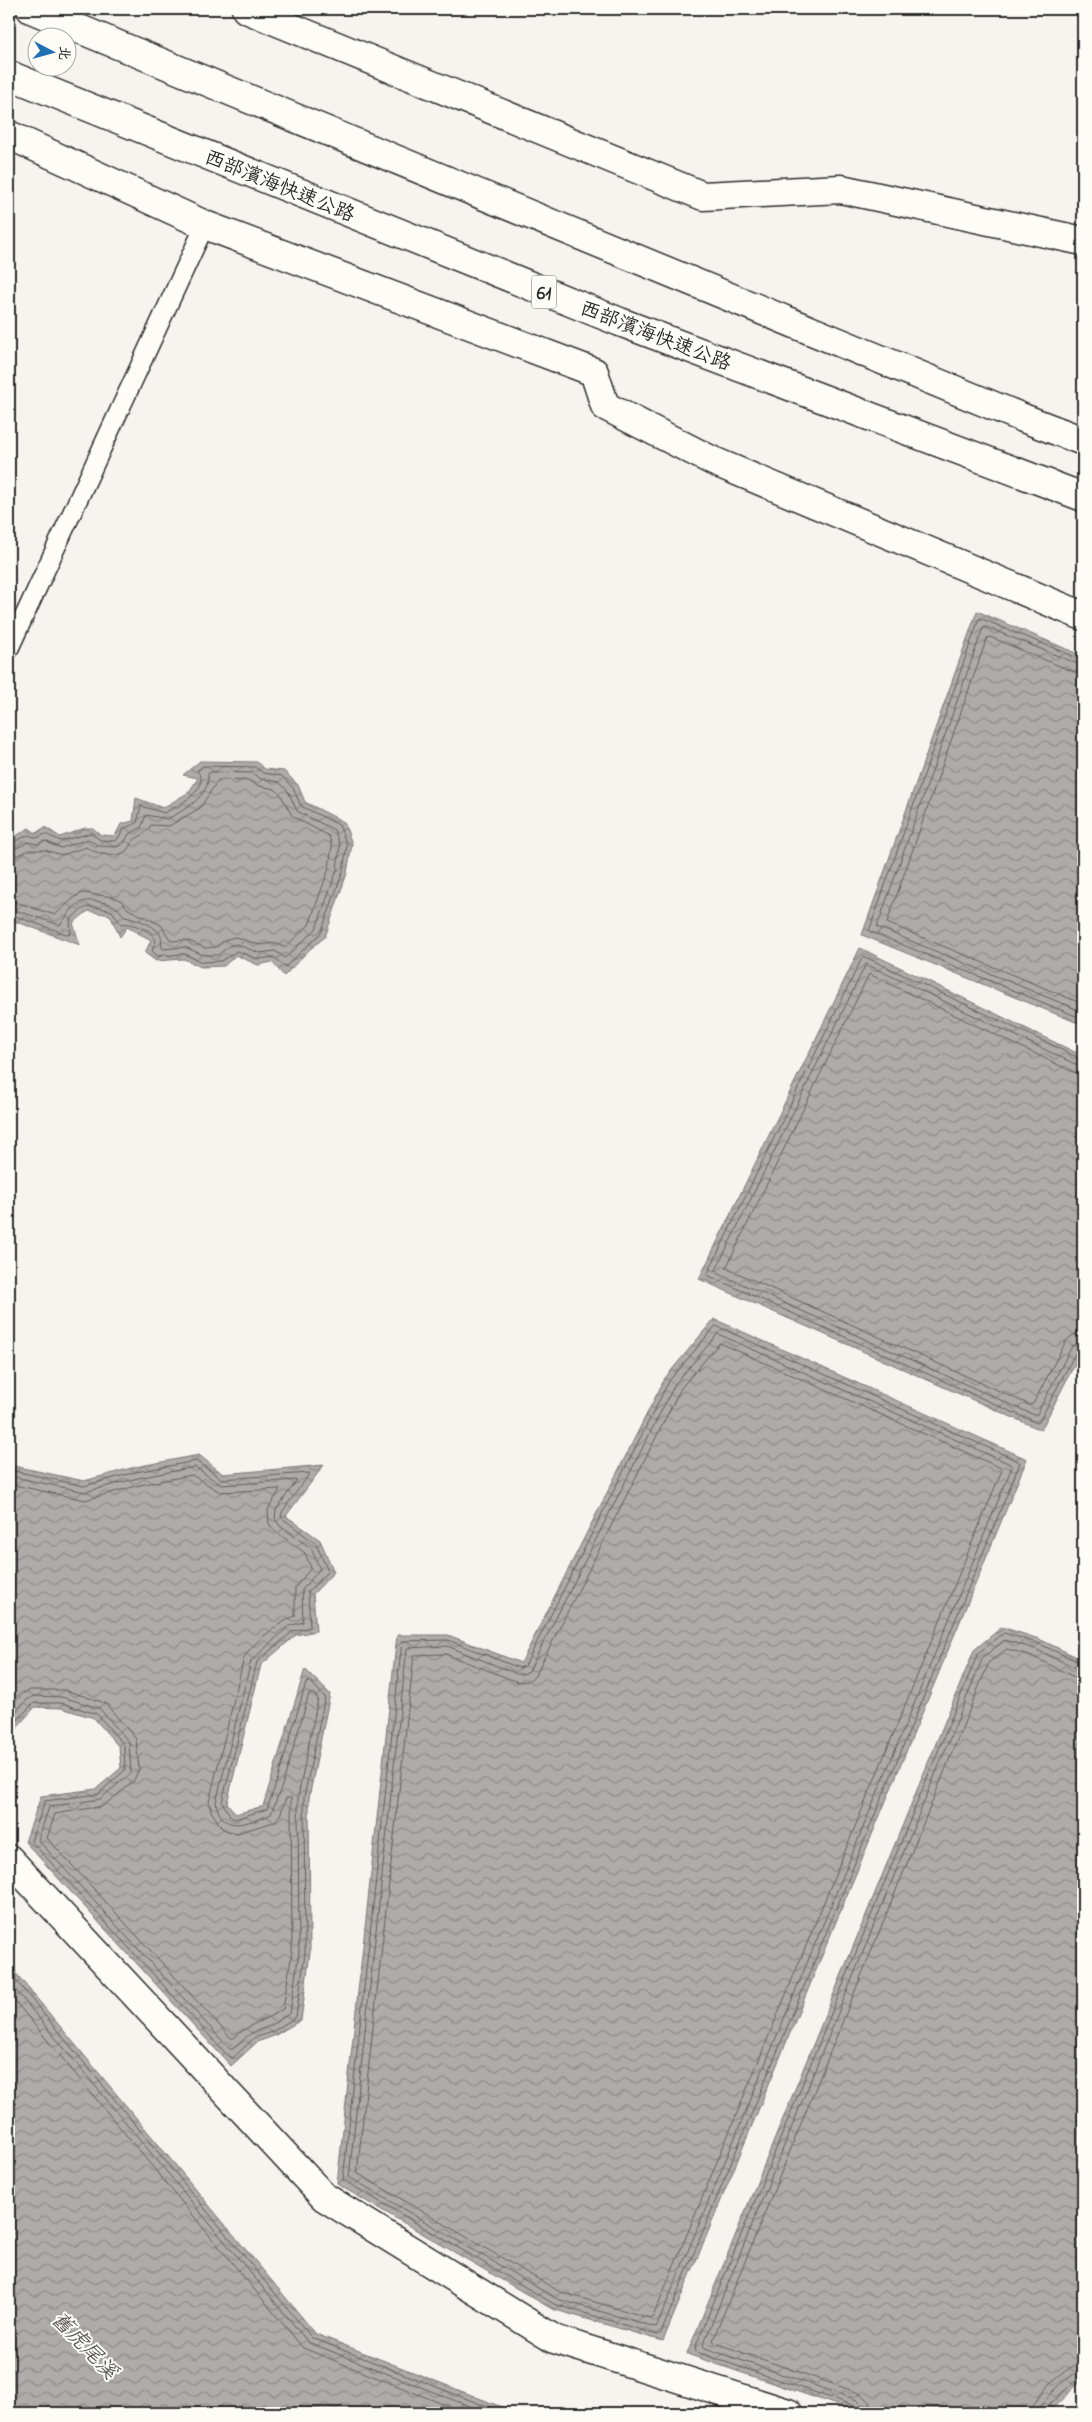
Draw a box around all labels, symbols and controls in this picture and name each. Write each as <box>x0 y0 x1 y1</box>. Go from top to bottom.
north arrow <box>28 28 78 78</box>
text: 北 <box>52 45 75 61</box>
street label: 西部濱海快速公路 <box>199 144 360 231</box>
road number: 61 <box>532 276 556 308</box>
street label: 西部濱海快速公路 <box>575 295 736 380</box>
water label: 舊虎尾溪 <box>44 2306 124 2388</box>

